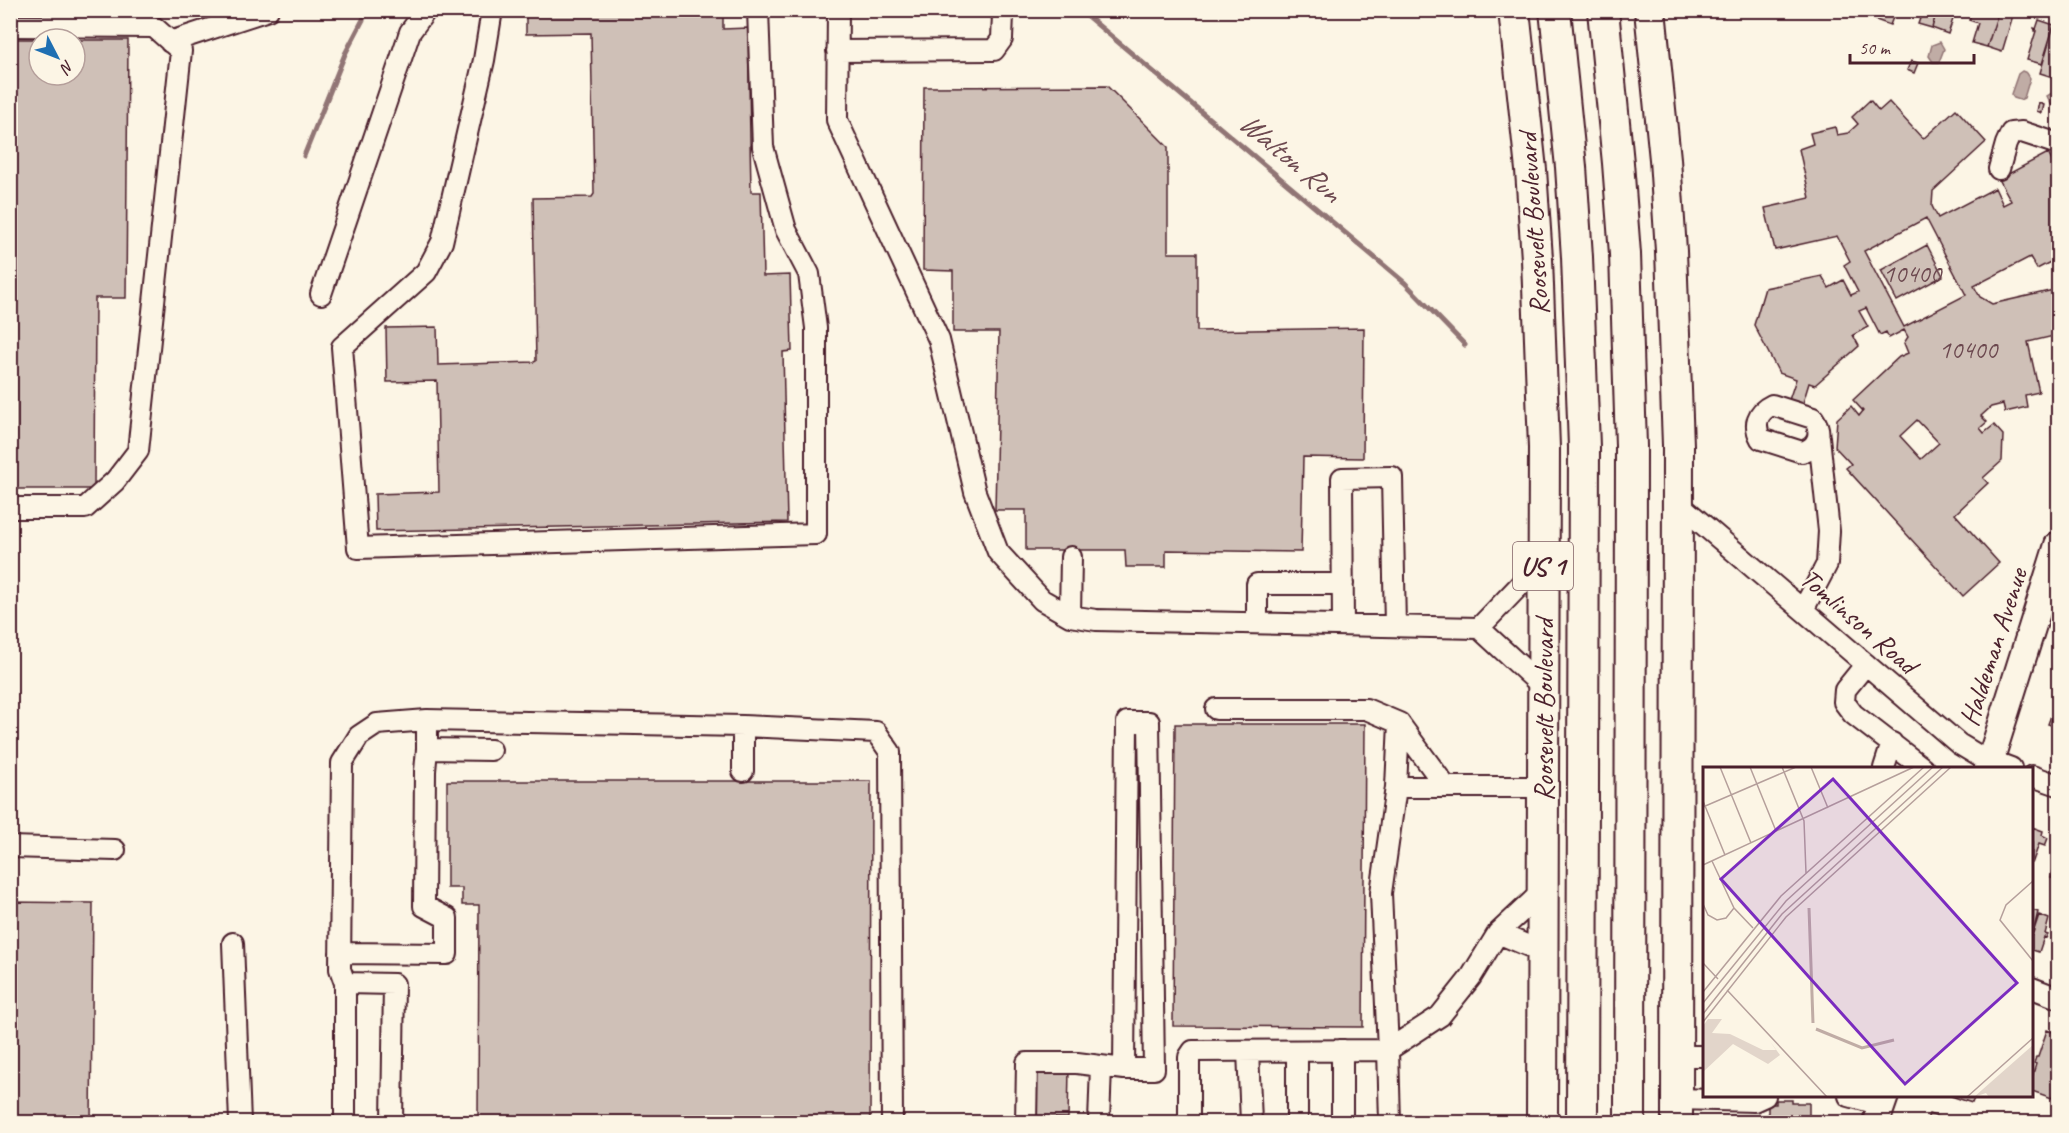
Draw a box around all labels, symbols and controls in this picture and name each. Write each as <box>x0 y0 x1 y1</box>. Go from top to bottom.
north arrow <box>27 27 87 87</box>
scale bar <box>1850 27 1974 65</box>
text: 50 m <box>1859 37 1892 59</box>
text: N <box>55 56 78 79</box>
water label: Walton Run <box>1231 104 1351 212</box>
street label: Roosevelt Boulevard <box>1509 128 1557 316</box>
house number: 10400 <box>1883 257 1944 290</box>
house number: 10400 <box>1939 333 2000 366</box>
road number: US 1 <box>1513 542 1573 590</box>
street label: Tomlinson Road <box>1793 561 1928 684</box>
street label: Haldeman Avenue <box>1951 562 2036 730</box>
street label: Roosevelt Boulevard <box>1526 615 1561 801</box>
inset map <box>1703 767 2033 1097</box>

